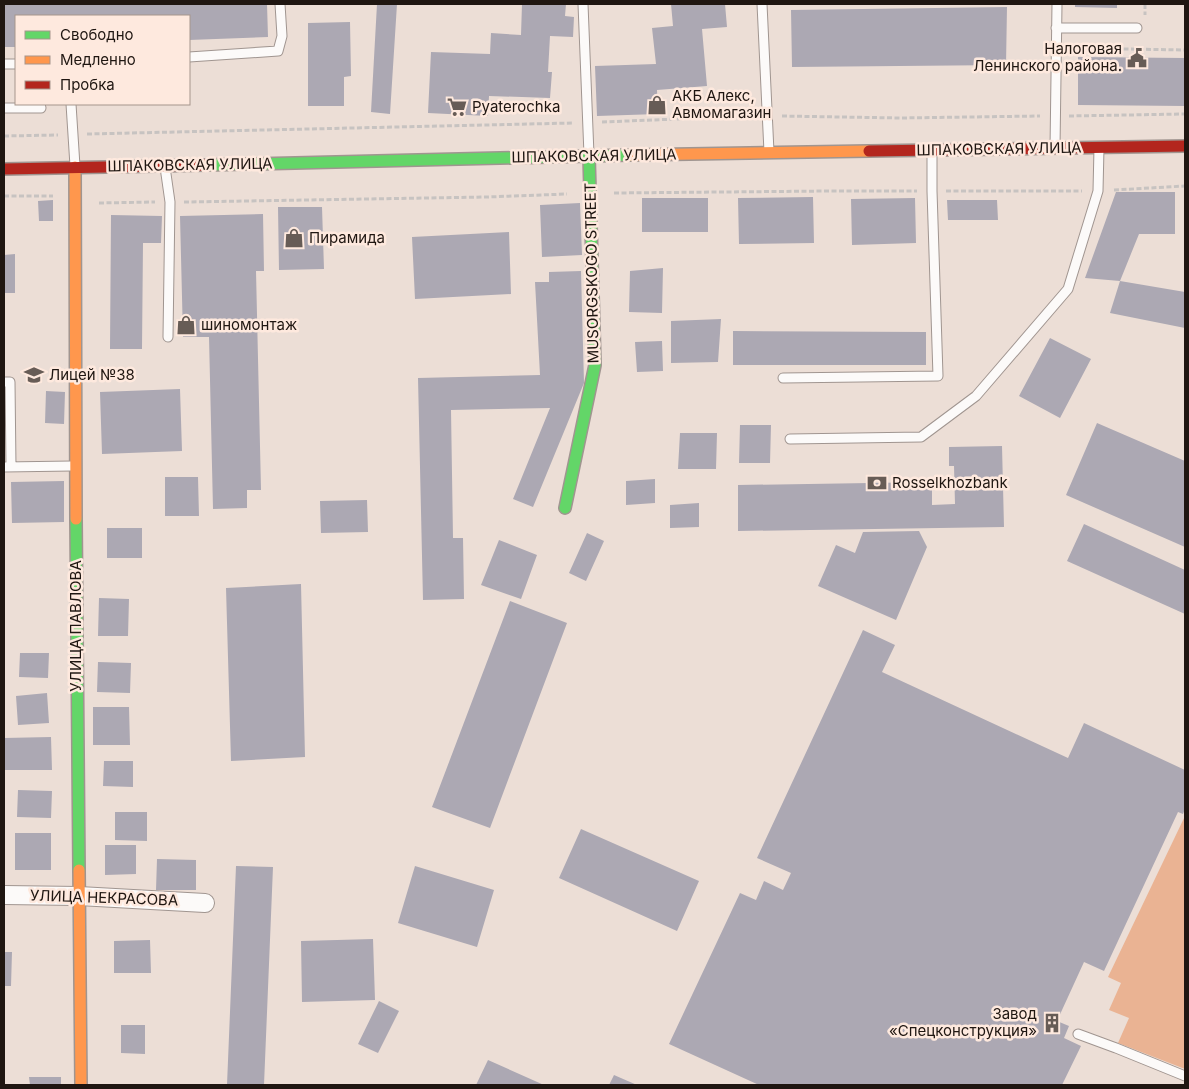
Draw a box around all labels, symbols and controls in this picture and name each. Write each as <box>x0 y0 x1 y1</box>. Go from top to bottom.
legend <box>15 15 190 105</box>
text: Свободно <box>60 25 134 44</box>
place label: Налоговая Ленинского района. <box>973 39 1122 75</box>
public building icon: Налоговая Ленинского района. <box>1126 47 1148 69</box>
text: Медленно <box>60 50 136 69</box>
text: Пробка <box>60 75 115 94</box>
place label: АКБ Алекс, Авмомагазин <box>672 86 771 122</box>
shop icon: АКБ Алекс, Авмомагазин <box>646 94 668 116</box>
supermarket icon: Pyaterochka <box>446 96 468 118</box>
place label: Pyaterochka <box>472 97 560 116</box>
street label: ШПАКОВСКАЯ УЛИЦА <box>916 138 1082 159</box>
street label: ШПАКОВСКАЯ УЛИЦА <box>511 145 677 166</box>
street label: ШПАКОВСКАЯ УЛИЦА <box>107 154 273 175</box>
street label: MUSORGSKOGO STREET <box>580 182 603 364</box>
shop icon: Пирамида <box>283 227 305 249</box>
place label: Пирамида <box>309 228 385 247</box>
shop icon: шиномонтаж <box>175 314 197 336</box>
place label: шиномонтаж <box>201 315 297 334</box>
school or university icon: Лицей №38 <box>23 364 45 386</box>
place label: Лицей №38 <box>49 365 135 384</box>
bank icon: Rosselkhozbank <box>866 472 888 494</box>
place label: Rosselkhozbank <box>892 473 1008 492</box>
street label: УЛИЦА ПАВЛОВА <box>66 560 85 692</box>
street label: УЛИЦА НЕКРАСОВА <box>29 885 179 910</box>
place label: Завод «Спецконструкция» <box>889 1004 1037 1040</box>
building icon: Завод «Спецконструкция» <box>1041 1012 1063 1034</box>

